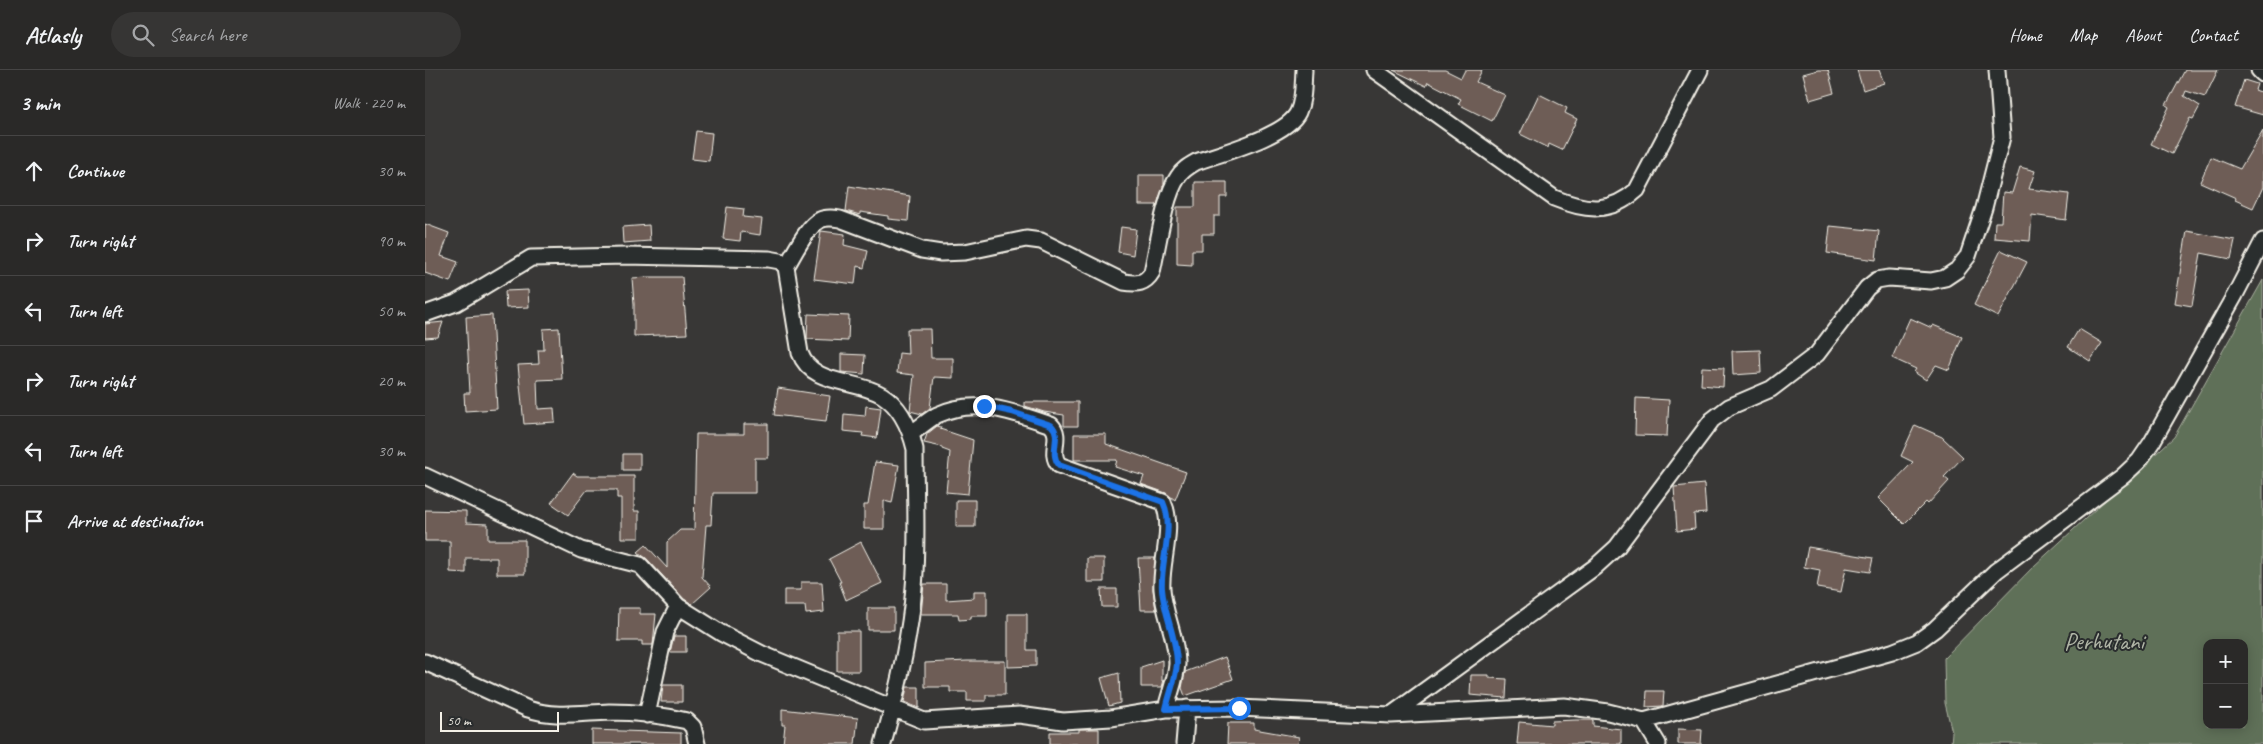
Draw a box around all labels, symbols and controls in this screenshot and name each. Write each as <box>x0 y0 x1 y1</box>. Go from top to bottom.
search box <box>111 12 461 57</box>
text: Atlasly <box>25 20 81 50</box>
icon: search <box>129 21 157 49</box>
text: Search here <box>169 23 246 47</box>
text: Home <box>2009 24 2042 46</box>
text: Map <box>2070 24 2097 46</box>
text: About <box>2125 24 2161 46</box>
text: Contact <box>2189 24 2238 46</box>
text: 3 min <box>20 90 60 116</box>
text: Walk · 220 m <box>333 93 405 113</box>
icon: ahead <box>20 157 48 185</box>
text: Continue <box>67 159 124 183</box>
text: 30 m <box>378 161 405 181</box>
icon: right <box>20 227 48 255</box>
text: Turn right <box>67 229 134 253</box>
text: 90 m <box>378 231 405 251</box>
icon: left <box>20 297 48 325</box>
text: Turn left <box>67 299 122 323</box>
text: 50 m <box>378 301 405 321</box>
icon: right <box>20 367 48 395</box>
text: Turn right <box>67 369 134 393</box>
text: 20 m <box>378 371 405 391</box>
route end <box>973 395 996 418</box>
icon: left <box>20 437 48 465</box>
text: Turn left <box>67 439 122 463</box>
text: 30 m <box>378 441 405 461</box>
icon: arrive <box>20 507 48 535</box>
text: Arrive at destination <box>67 509 203 533</box>
park label: Perhutani <box>2064 626 2146 656</box>
map controls <box>2203 639 2248 729</box>
button: + <box>2203 639 2248 684</box>
button: − <box>2203 684 2248 729</box>
route start <box>1228 697 1251 720</box>
scale bar <box>440 709 559 732</box>
text: 50 m <box>447 712 471 729</box>

